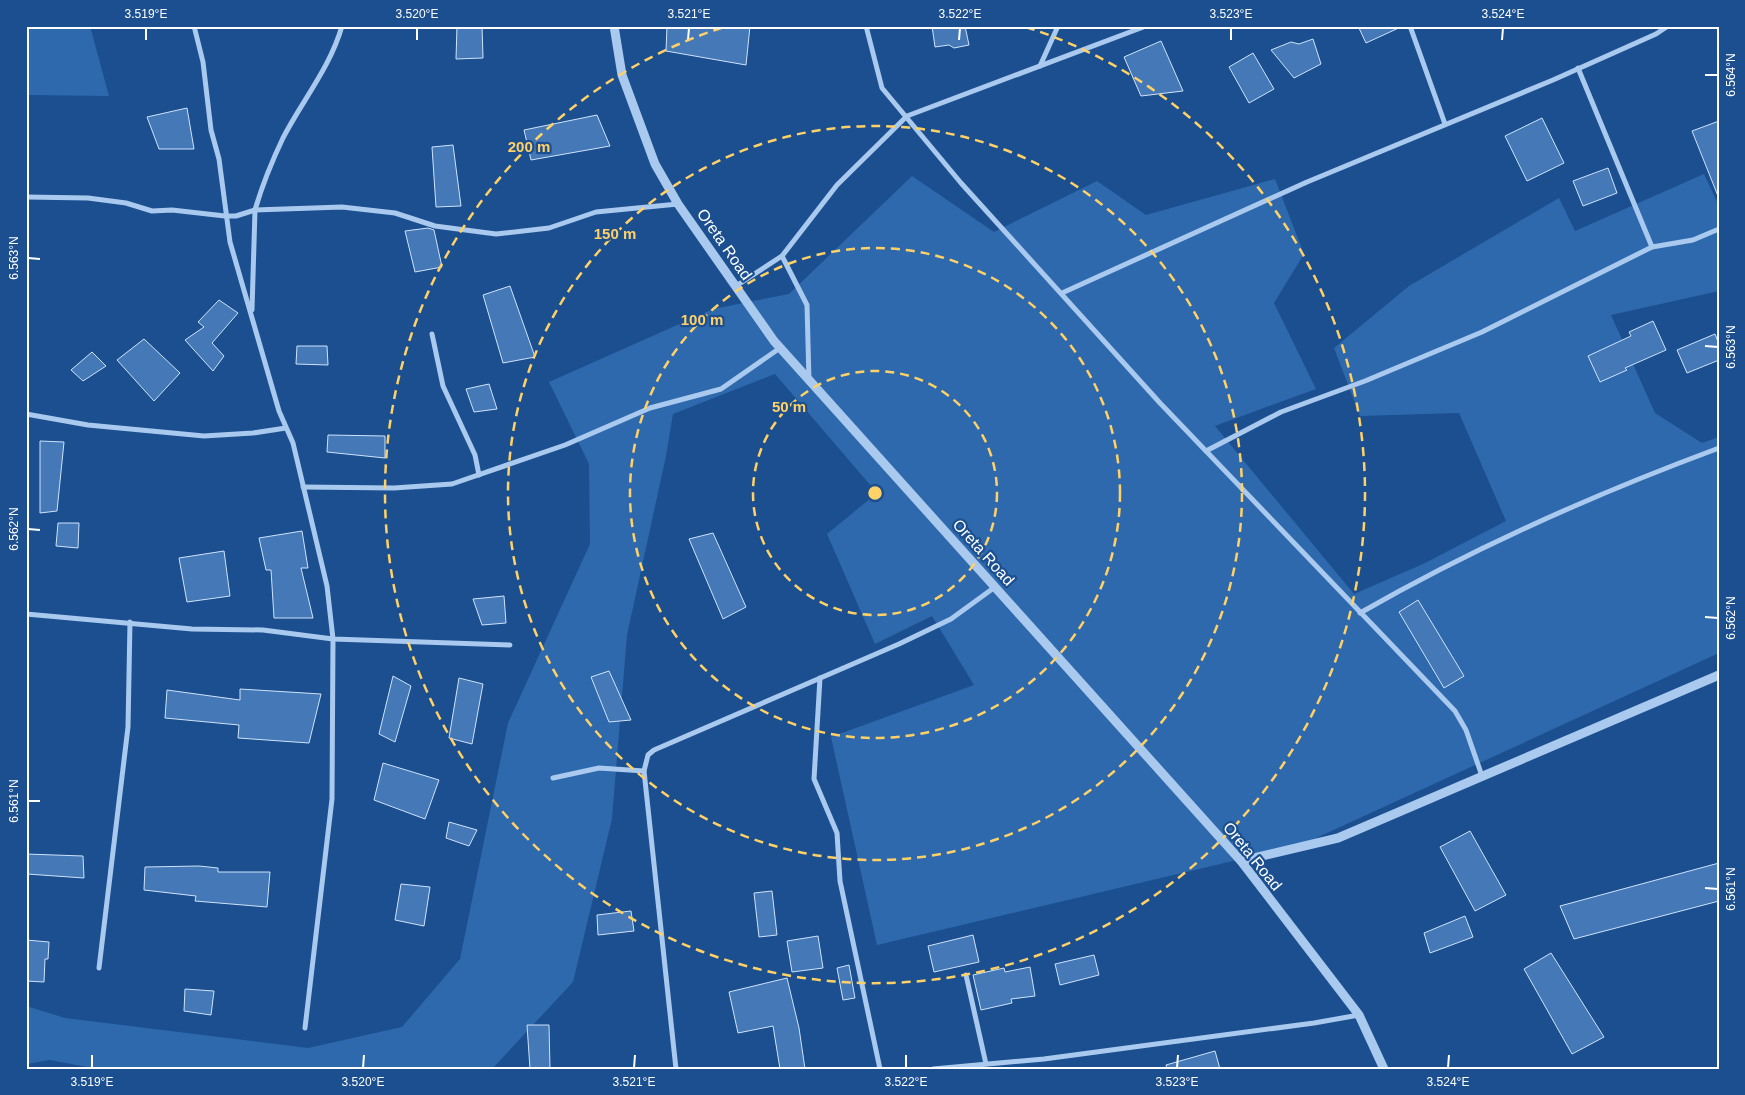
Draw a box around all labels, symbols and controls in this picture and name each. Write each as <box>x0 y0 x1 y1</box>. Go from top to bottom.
text: 3.519°E <box>125 7 167 21</box>
text: 3.520°E <box>396 7 438 21</box>
text: 3.521°E <box>668 7 710 21</box>
text: 3.522°E <box>939 7 981 21</box>
text: 3.523°E <box>1210 7 1252 21</box>
text: 3.524°E <box>1482 7 1524 21</box>
text: 6.564°N <box>1724 53 1738 97</box>
text: 200 m <box>508 138 550 155</box>
street label: Oreta Road <box>694 206 755 283</box>
text: 150 m <box>594 225 636 242</box>
text: 6.563°N <box>7 236 21 280</box>
text: 100 m <box>681 311 723 328</box>
text: 6.563°N <box>1724 325 1738 369</box>
text: 50 m <box>772 398 806 415</box>
centre of rings <box>866 484 884 502</box>
text: 6.562°N <box>7 507 21 551</box>
street label: Oreta Road <box>950 516 1018 589</box>
text: 6.562°N <box>1724 596 1738 640</box>
text: 6.561°N <box>7 779 21 823</box>
street label: Oreta Road <box>1220 819 1285 894</box>
text: 6.561°N <box>1724 867 1738 911</box>
text: 3.519°E <box>71 1075 113 1089</box>
text: 3.520°E <box>342 1075 384 1089</box>
text: 3.521°E <box>613 1075 655 1089</box>
text: 3.522°E <box>885 1075 927 1089</box>
text: 3.523°E <box>1156 1075 1198 1089</box>
text: 3.524°E <box>1427 1075 1469 1089</box>

